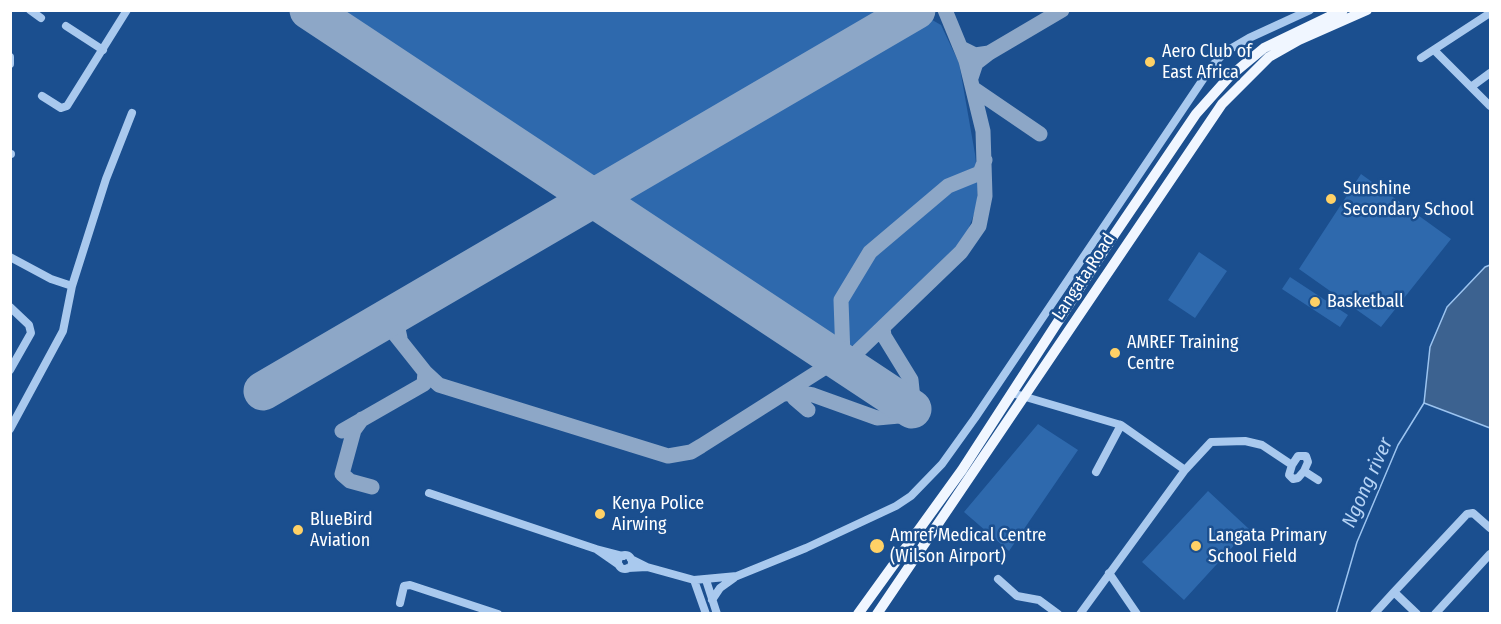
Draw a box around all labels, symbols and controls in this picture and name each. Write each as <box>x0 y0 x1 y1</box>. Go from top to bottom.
place label: Aero Club of East Africa <box>1162 41 1252 84</box>
marker: Aero Club of East Africa <box>1143 55 1157 69</box>
place label: Sunshine Secondary School <box>1343 178 1474 220</box>
marker: Sunshine Secondary School <box>1324 192 1338 206</box>
street label: Langata Road <box>1048 230 1120 324</box>
place label: Basketball <box>1327 291 1404 313</box>
marker: Basketball <box>1308 295 1322 309</box>
place label: AMREF Training Centre <box>1127 332 1238 374</box>
marker: AMREF Training Centre <box>1108 346 1122 360</box>
water label: Ngong river <box>1338 434 1398 532</box>
place label: Kenya Police Airwing <box>612 493 704 536</box>
marker: Kenya Police Airwing <box>593 507 607 521</box>
place label: BlueBird Aviation <box>310 509 373 552</box>
marker: BlueBird Aviation <box>291 523 305 537</box>
place label: Amref Medical Centre (Wilson Airport) <box>890 525 1046 568</box>
place label: Langata Primary School Field <box>1208 525 1327 568</box>
marker: Amref Medical Centre (Wilson Airport) <box>868 537 886 555</box>
marker: Langata Primary School Field <box>1189 539 1203 553</box>

